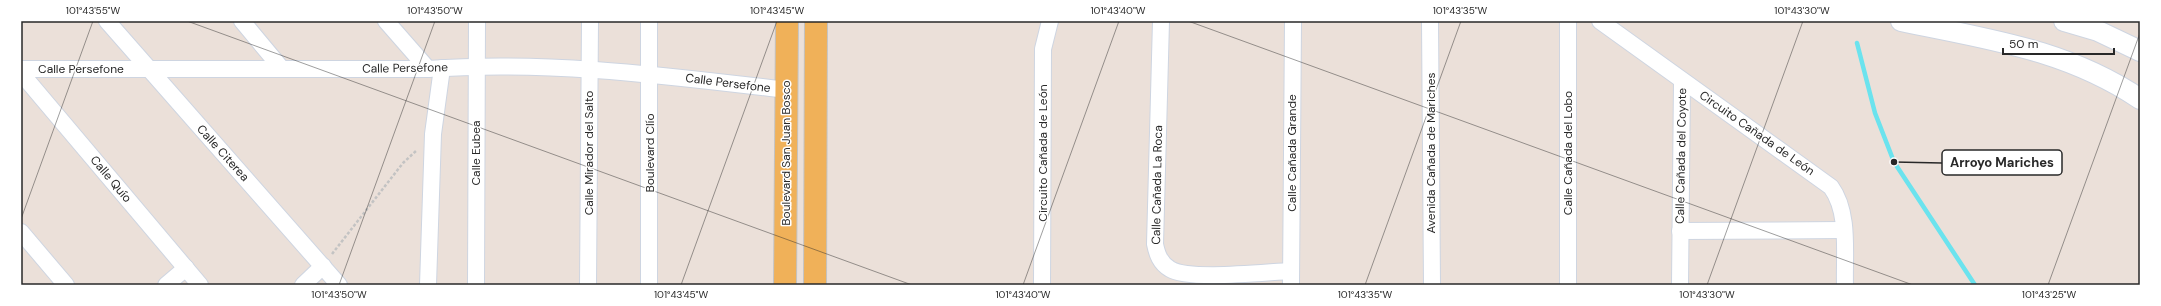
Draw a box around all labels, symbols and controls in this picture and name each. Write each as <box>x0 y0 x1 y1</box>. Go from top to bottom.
text: 101°43'55"W <box>66 4 121 17</box>
text: 101°43'50"W <box>407 4 463 17</box>
text: 101°43'45"W <box>750 4 804 17</box>
text: 101°43'40"W <box>1090 4 1146 17</box>
text: 101°43'35"W <box>1433 4 1488 17</box>
text: 101°43'30"W <box>1774 4 1830 17</box>
scale bar <box>2003 30 2114 56</box>
text: 50 m <box>2009 36 2038 52</box>
street label: Calle Persefone <box>362 59 448 77</box>
street label: Calle Persefone <box>38 61 124 77</box>
street label: Calle Persefone <box>684 70 772 96</box>
street label: Avenida Cañada de Mariches <box>1423 72 1439 234</box>
street label: Boulevard San Juan Bosco <box>778 80 794 226</box>
street label: Circuito Cañada de León <box>1035 84 1051 222</box>
street label: Circuito Cañada de León <box>1696 87 1818 179</box>
street label: Calle Cañada del Coyote <box>1672 88 1690 224</box>
street label: Calle Mirador del Salto <box>581 91 597 215</box>
street label: Calle Cañada del Lobo <box>1560 91 1576 215</box>
street label: Calle Cañada Grande <box>1284 94 1300 212</box>
street label: Boulevard Clío <box>642 113 658 193</box>
street label: Calle Eubea <box>468 120 484 186</box>
street label: Calle Citerea <box>193 121 253 185</box>
street label: Calle Cañada La Roca <box>1148 125 1166 245</box>
callout: Arroyo Mariches <box>1942 150 2062 175</box>
street label: Calle Quío <box>87 152 135 206</box>
text: Arroyo Mariches <box>1950 154 2054 171</box>
text: 101°43'50"W <box>311 288 367 301</box>
text: 101°43'45"W <box>654 288 708 301</box>
text: 101°43'40"W <box>995 288 1051 301</box>
text: 101°43'35"W <box>1338 288 1393 301</box>
text: 101°43'30"W <box>1679 288 1735 301</box>
text: 101°43'25"W <box>2022 288 2076 301</box>

